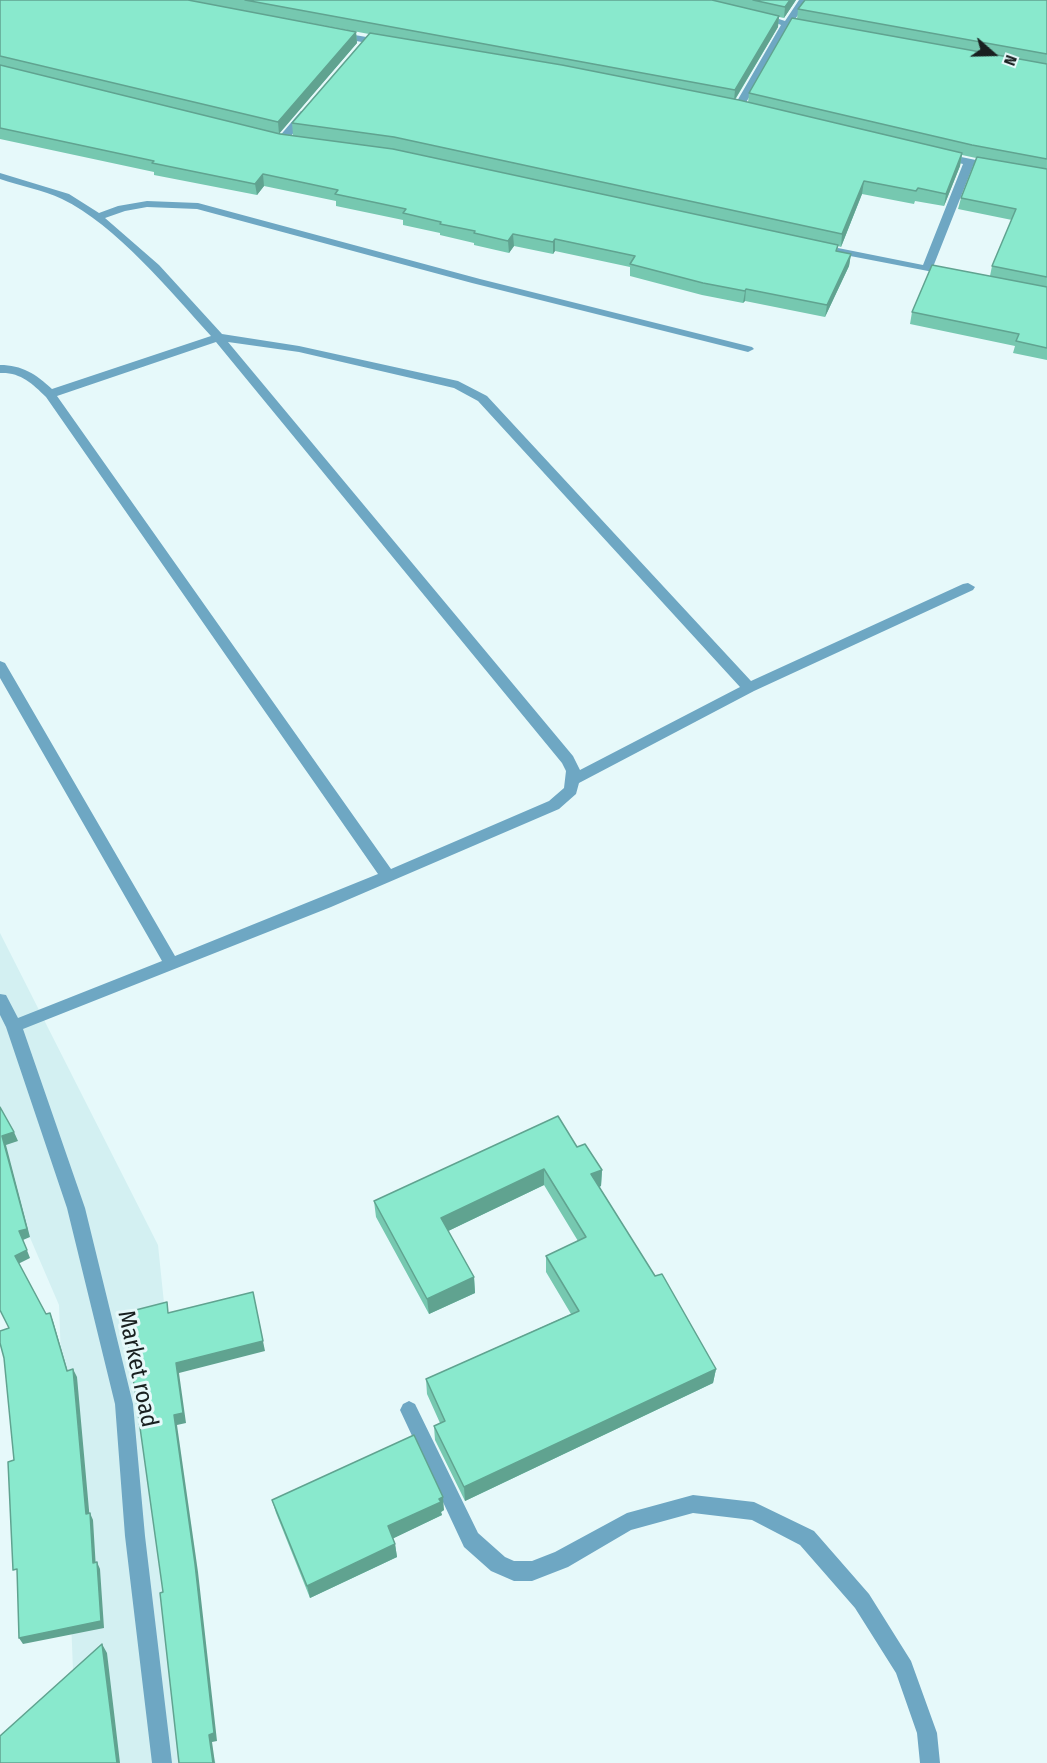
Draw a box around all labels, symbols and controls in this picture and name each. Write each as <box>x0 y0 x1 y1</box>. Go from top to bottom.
north arrow <box>963 24 1023 84</box>
text: N <box>1000 53 1021 68</box>
street label: Market road <box>111 1308 163 1430</box>

